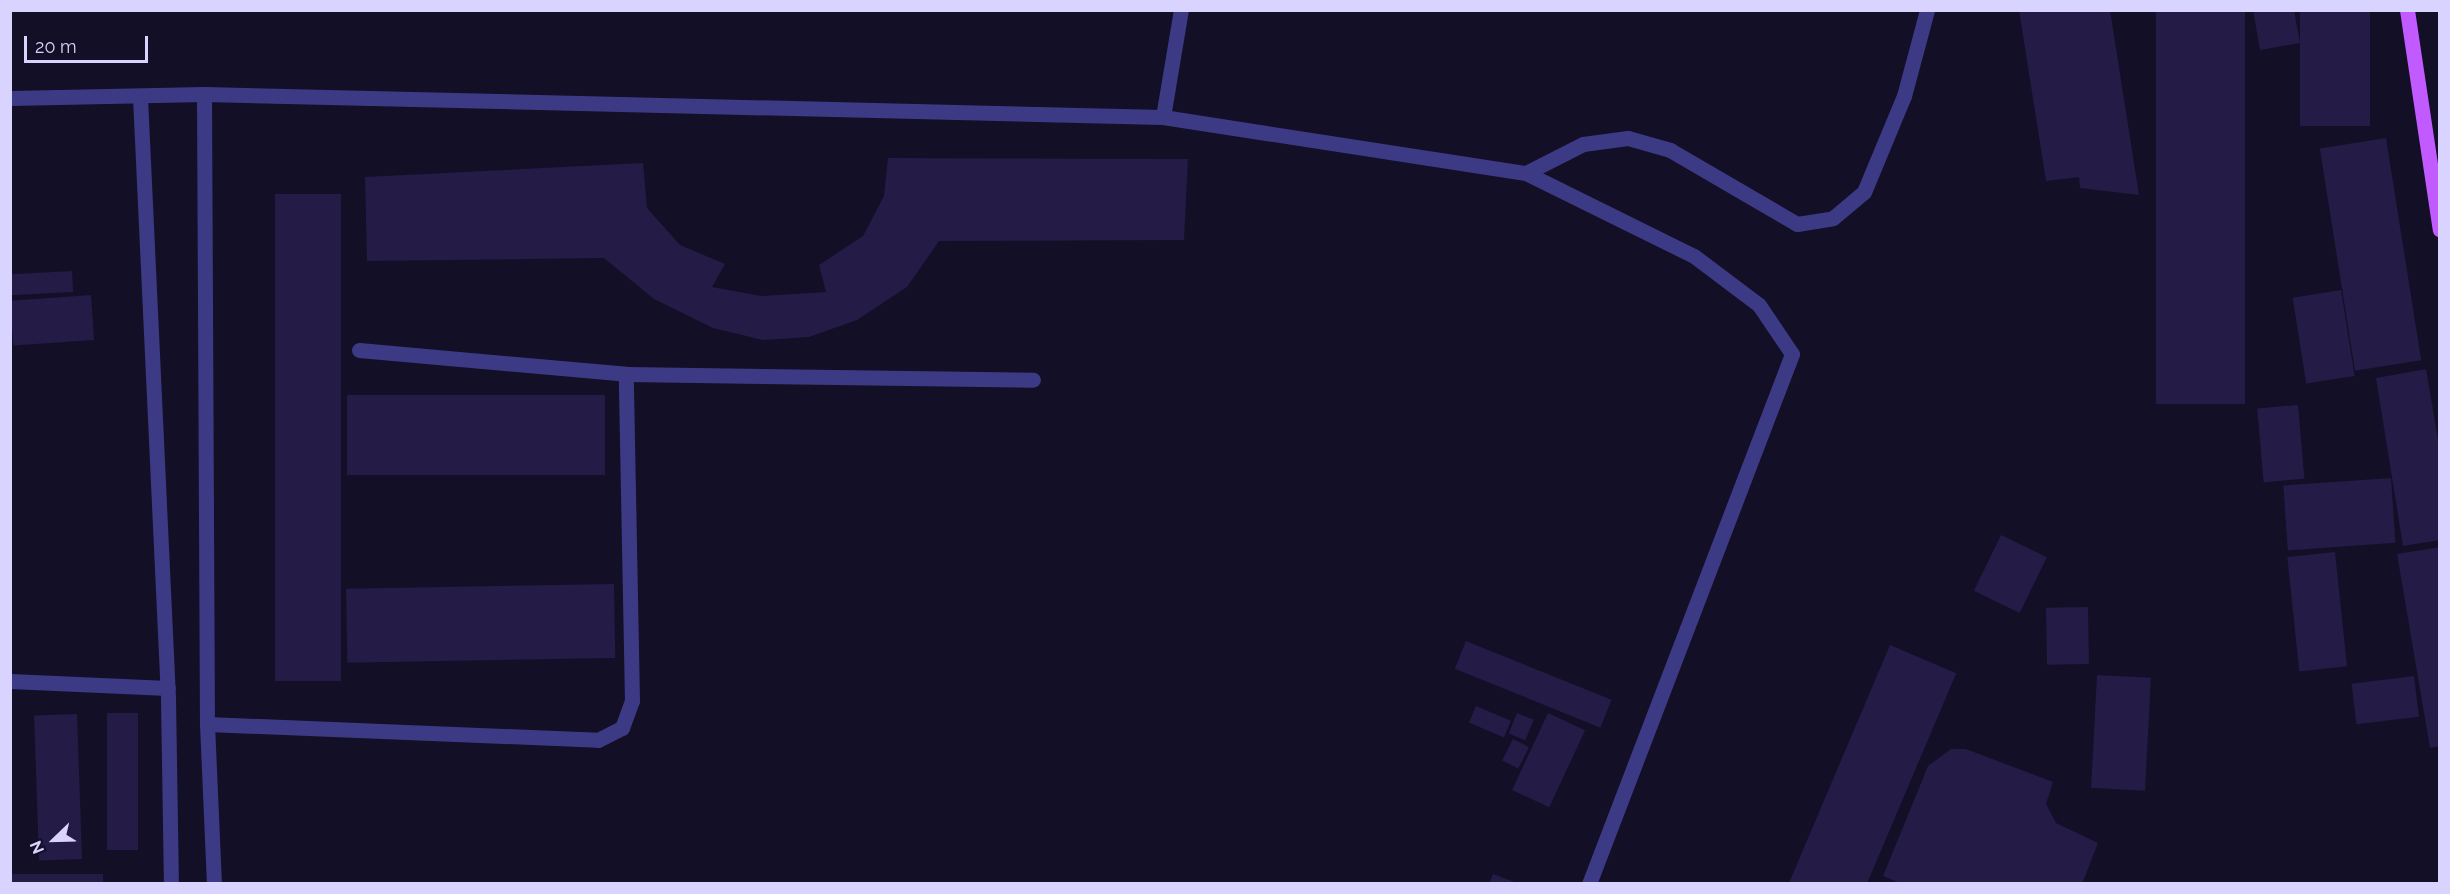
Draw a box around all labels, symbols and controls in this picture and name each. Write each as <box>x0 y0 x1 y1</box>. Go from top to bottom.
scale bar <box>27 24 152 62</box>
text: 20 m <box>35 36 77 57</box>
north arrow <box>24 810 84 870</box>
text: N <box>26 838 48 857</box>

